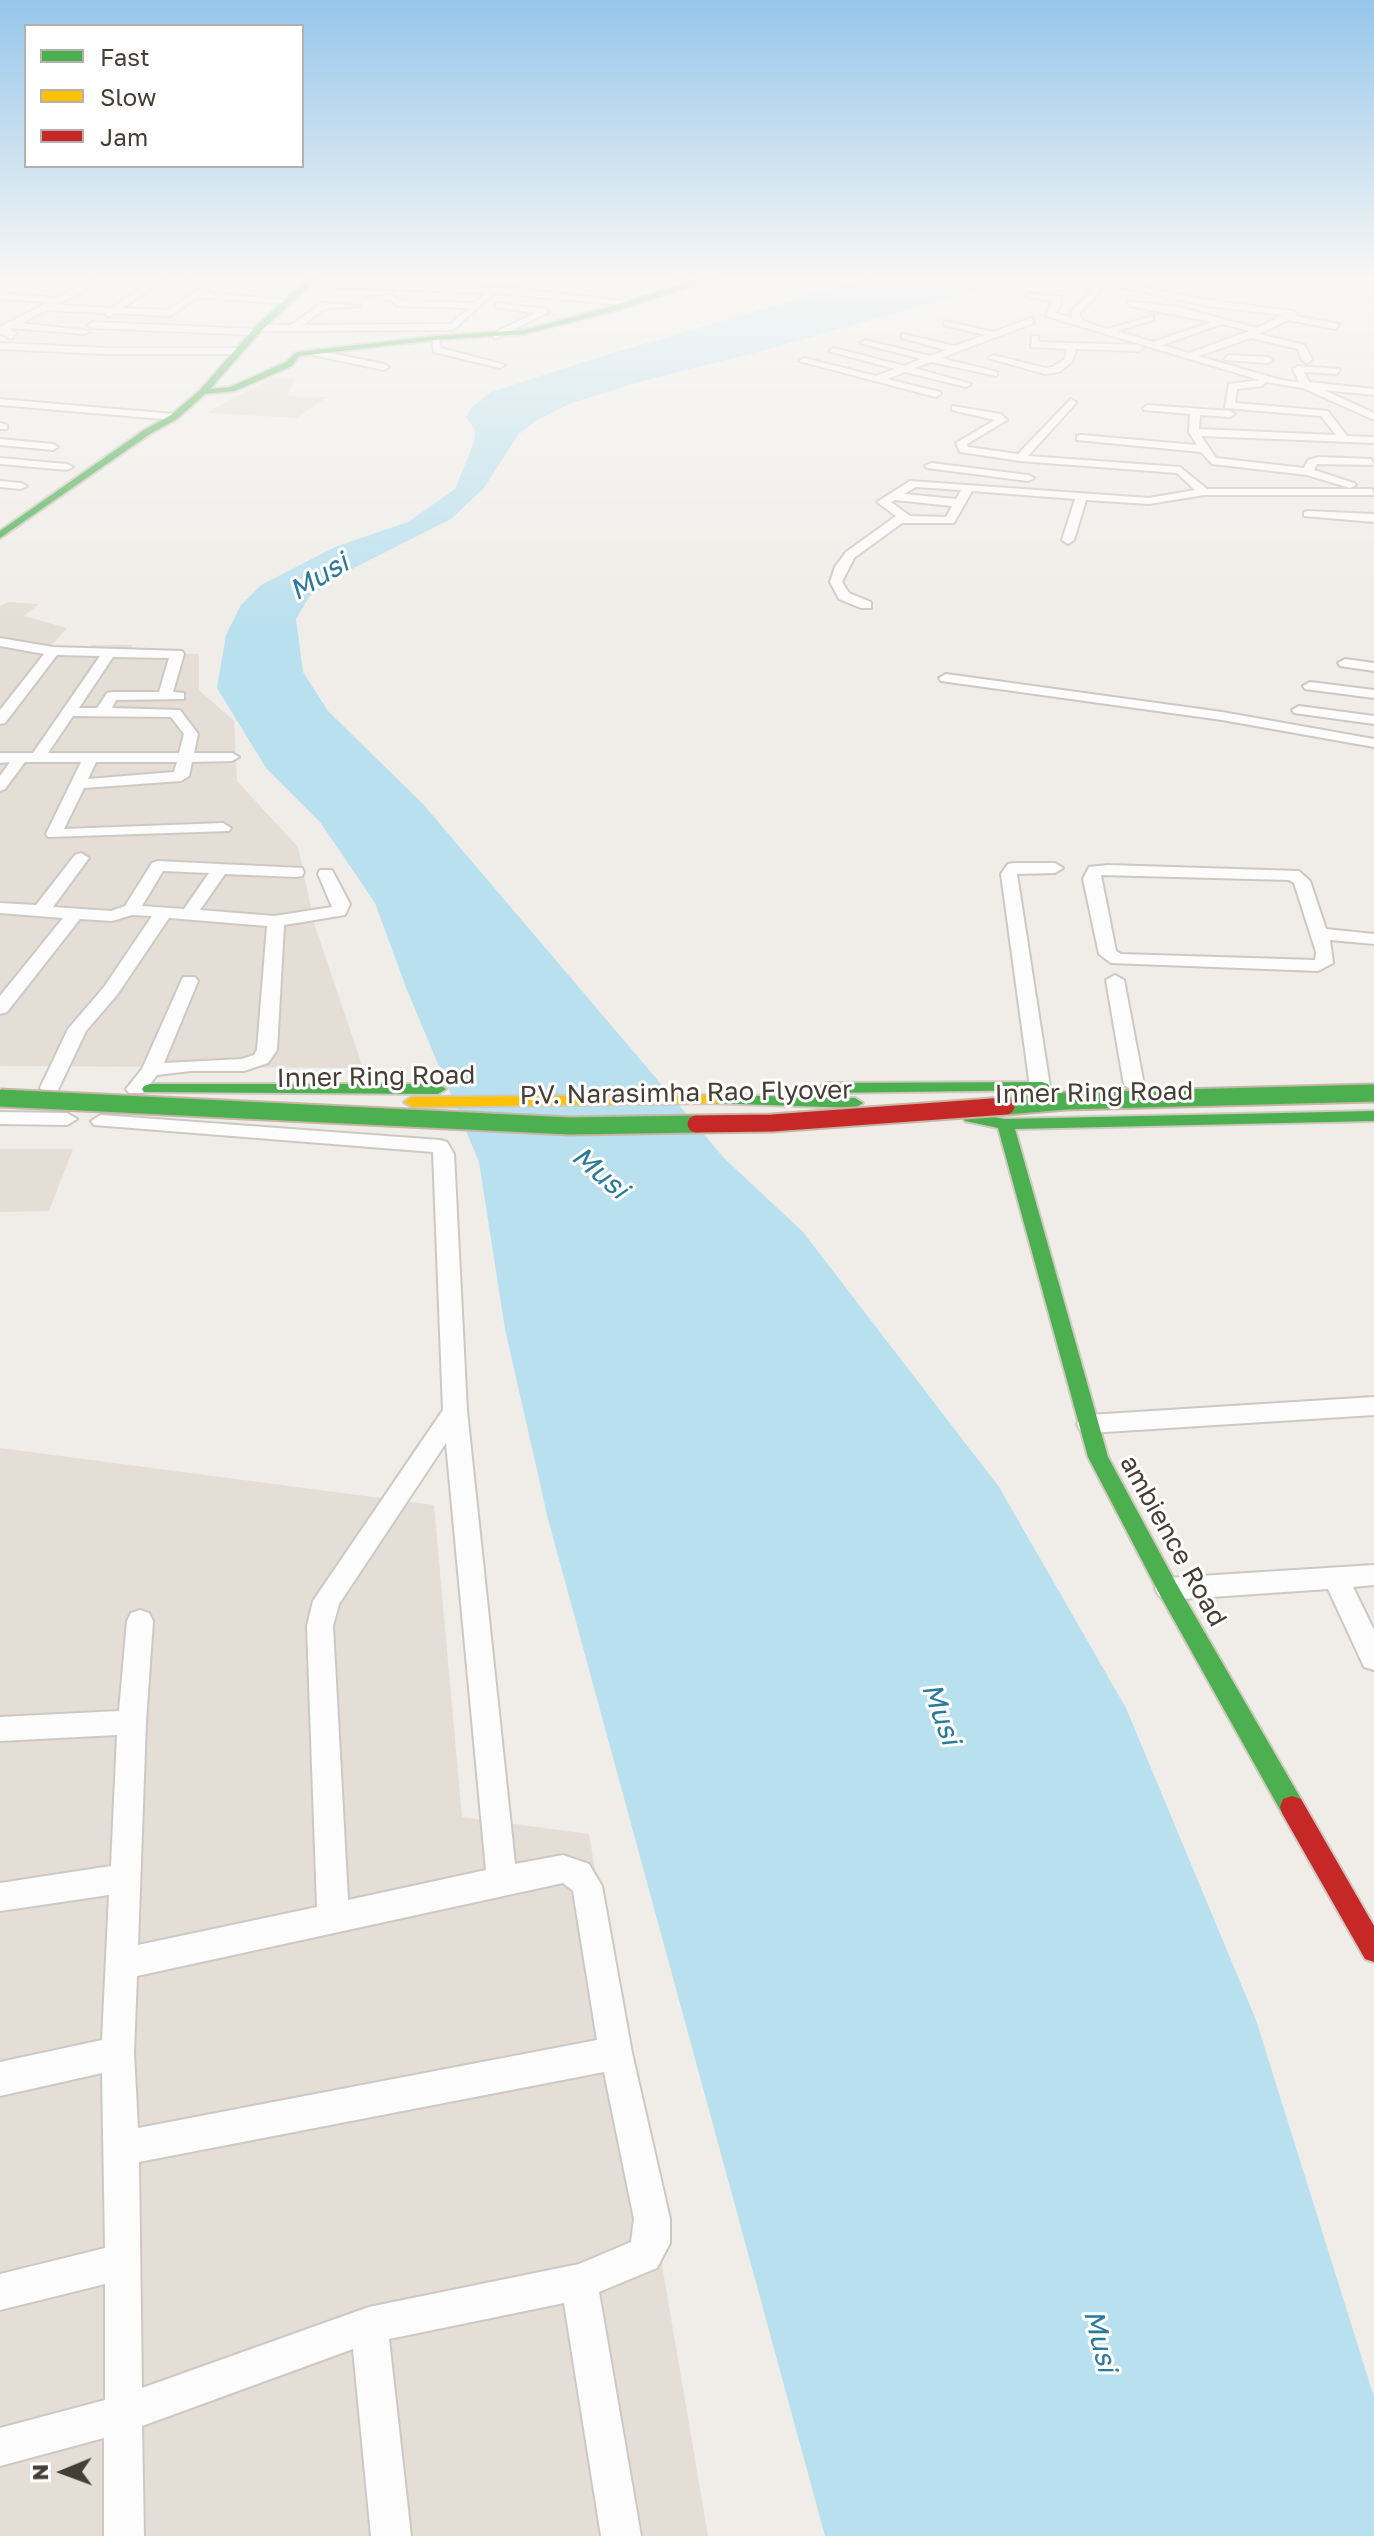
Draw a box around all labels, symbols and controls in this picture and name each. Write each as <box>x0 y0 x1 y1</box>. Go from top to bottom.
legend <box>24 24 304 168</box>
text: Fast <box>100 42 150 71</box>
text: Slow <box>100 82 156 111</box>
text: Jam <box>100 122 148 151</box>
water label: Musi <box>283 546 355 608</box>
street label: Inner Ring Road <box>276 1060 476 1094</box>
street label: P.V. Narasimha Rao Flyover <box>519 1074 853 1112</box>
street label: Inner Ring Road <box>994 1076 1194 1110</box>
water label: Musi <box>565 1140 635 1206</box>
street label: ambience Road <box>1113 1450 1233 1632</box>
water label: Musi <box>914 1678 968 1750</box>
water label: Musi <box>1076 2306 1124 2376</box>
north arrow <box>24 2432 104 2512</box>
text: N <box>26 2464 53 2481</box>

